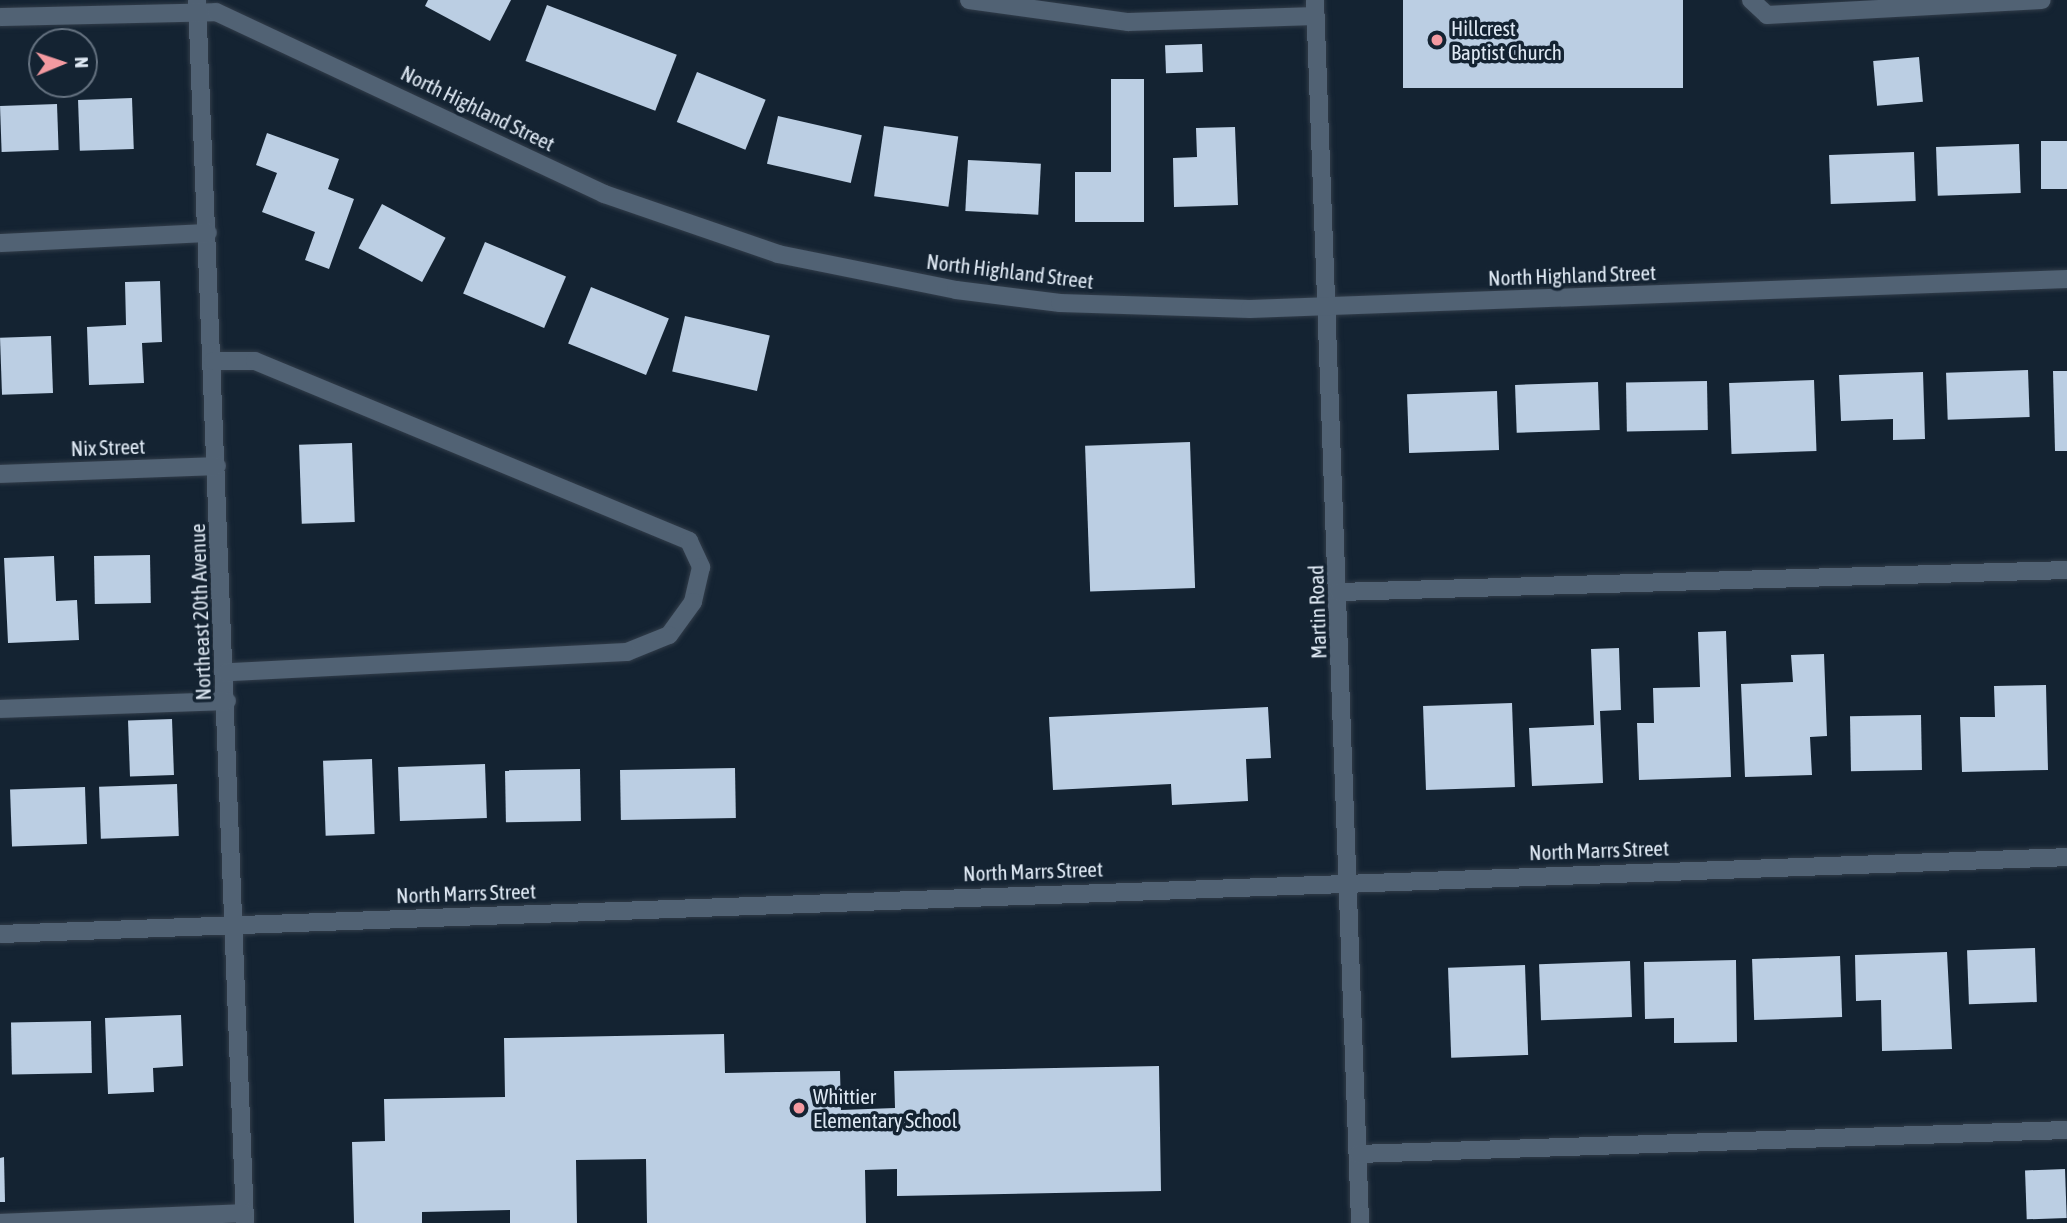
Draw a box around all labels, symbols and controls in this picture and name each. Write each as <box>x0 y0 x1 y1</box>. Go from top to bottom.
place label: Hillcrest Baptist Church <box>1451 15 1562 65</box>
north arrow <box>28 28 98 98</box>
marker: Hillcrest Baptist Church <box>1429 32 1445 48</box>
text: N <box>71 56 93 68</box>
street label: North Highland Street <box>397 60 559 156</box>
street label: North Highland Street <box>925 248 1095 294</box>
street label: North Highland Street <box>1488 259 1656 291</box>
street label: Nix Street <box>70 433 146 461</box>
street label: Northeast 20th Avenue <box>184 523 216 701</box>
street label: Martin Road <box>1303 565 1331 659</box>
street label: North Marrs Street <box>1529 835 1669 865</box>
street label: North Marrs Street <box>963 856 1103 886</box>
street label: North Marrs Street <box>396 878 536 908</box>
place label: Whittier Elementary School <box>813 1083 957 1133</box>
marker: Whittier Elementary School <box>791 1100 807 1116</box>

